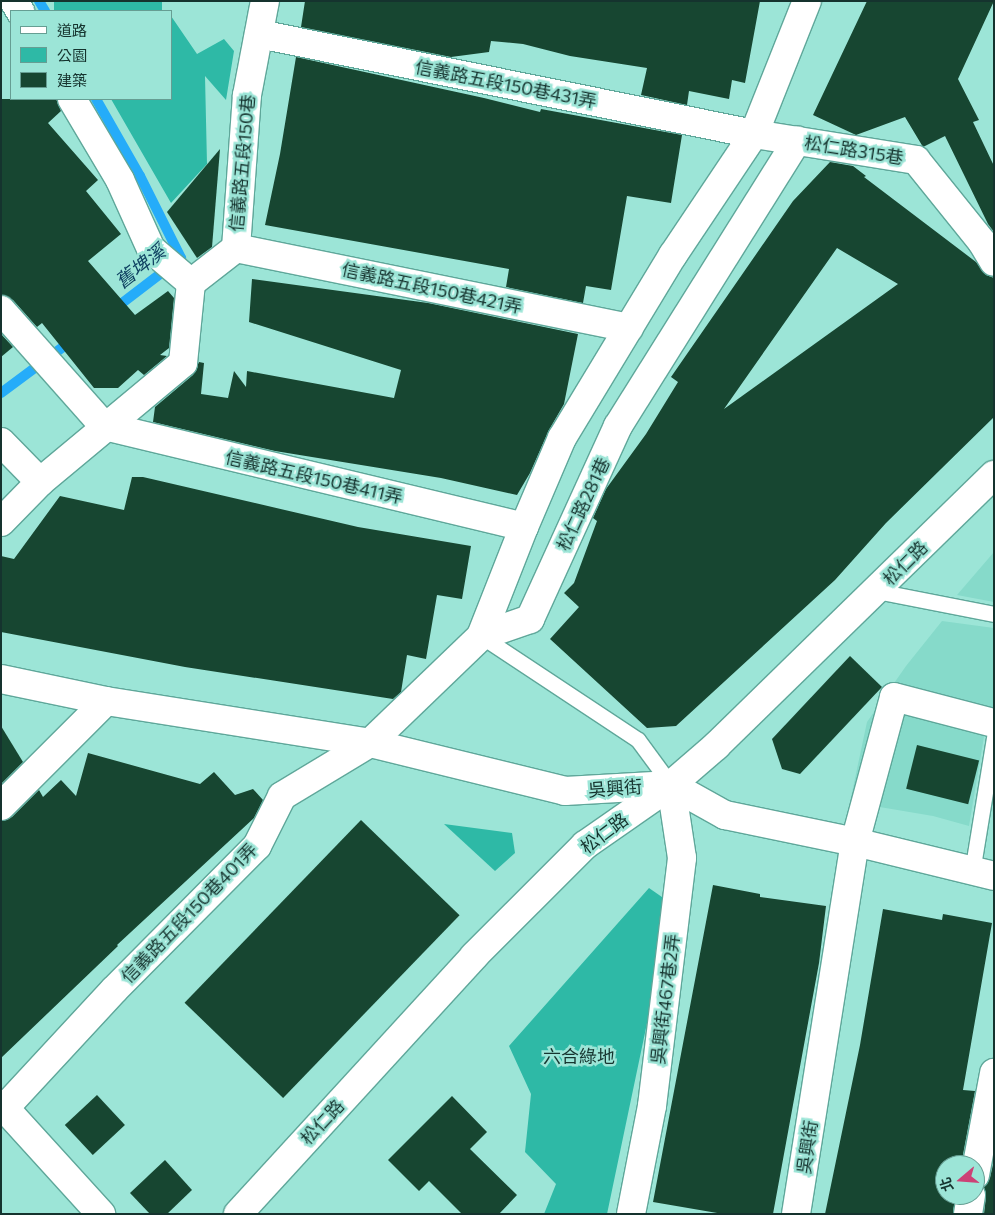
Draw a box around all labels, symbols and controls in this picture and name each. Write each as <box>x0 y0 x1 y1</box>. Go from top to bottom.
legend <box>10 10 172 100</box>
text: 道路 <box>57 21 87 39</box>
text: 公園 <box>57 46 87 64</box>
street label: 信義路五段150巷431弄 <box>413 56 599 112</box>
text: 建築 <box>57 71 87 89</box>
street label: 信義路五段150巷 <box>225 93 259 233</box>
street label: 松仁路315巷 <box>803 131 905 169</box>
water label: 舊埤溪 <box>111 239 169 293</box>
street label: 信義路五段150巷421弄 <box>340 258 524 318</box>
street label: 信義路五段150巷411弄 <box>223 446 405 508</box>
street label: 松仁路281巷 <box>552 454 614 554</box>
street label: 松仁路 <box>878 536 932 590</box>
street label: 吳興街 <box>587 775 643 801</box>
street label: 松仁路 <box>576 808 632 858</box>
street label: 信義路五段150巷401弄 <box>117 839 261 987</box>
street label: 吳興街467巷2弄 <box>646 933 684 1065</box>
park label: 六合綠地 <box>543 1045 615 1067</box>
street label: 松仁路 <box>296 1095 348 1149</box>
street label: 吳興街 <box>792 1119 822 1175</box>
north arrow <box>935 1155 985 1205</box>
text: 北 <box>936 1175 956 1194</box>

